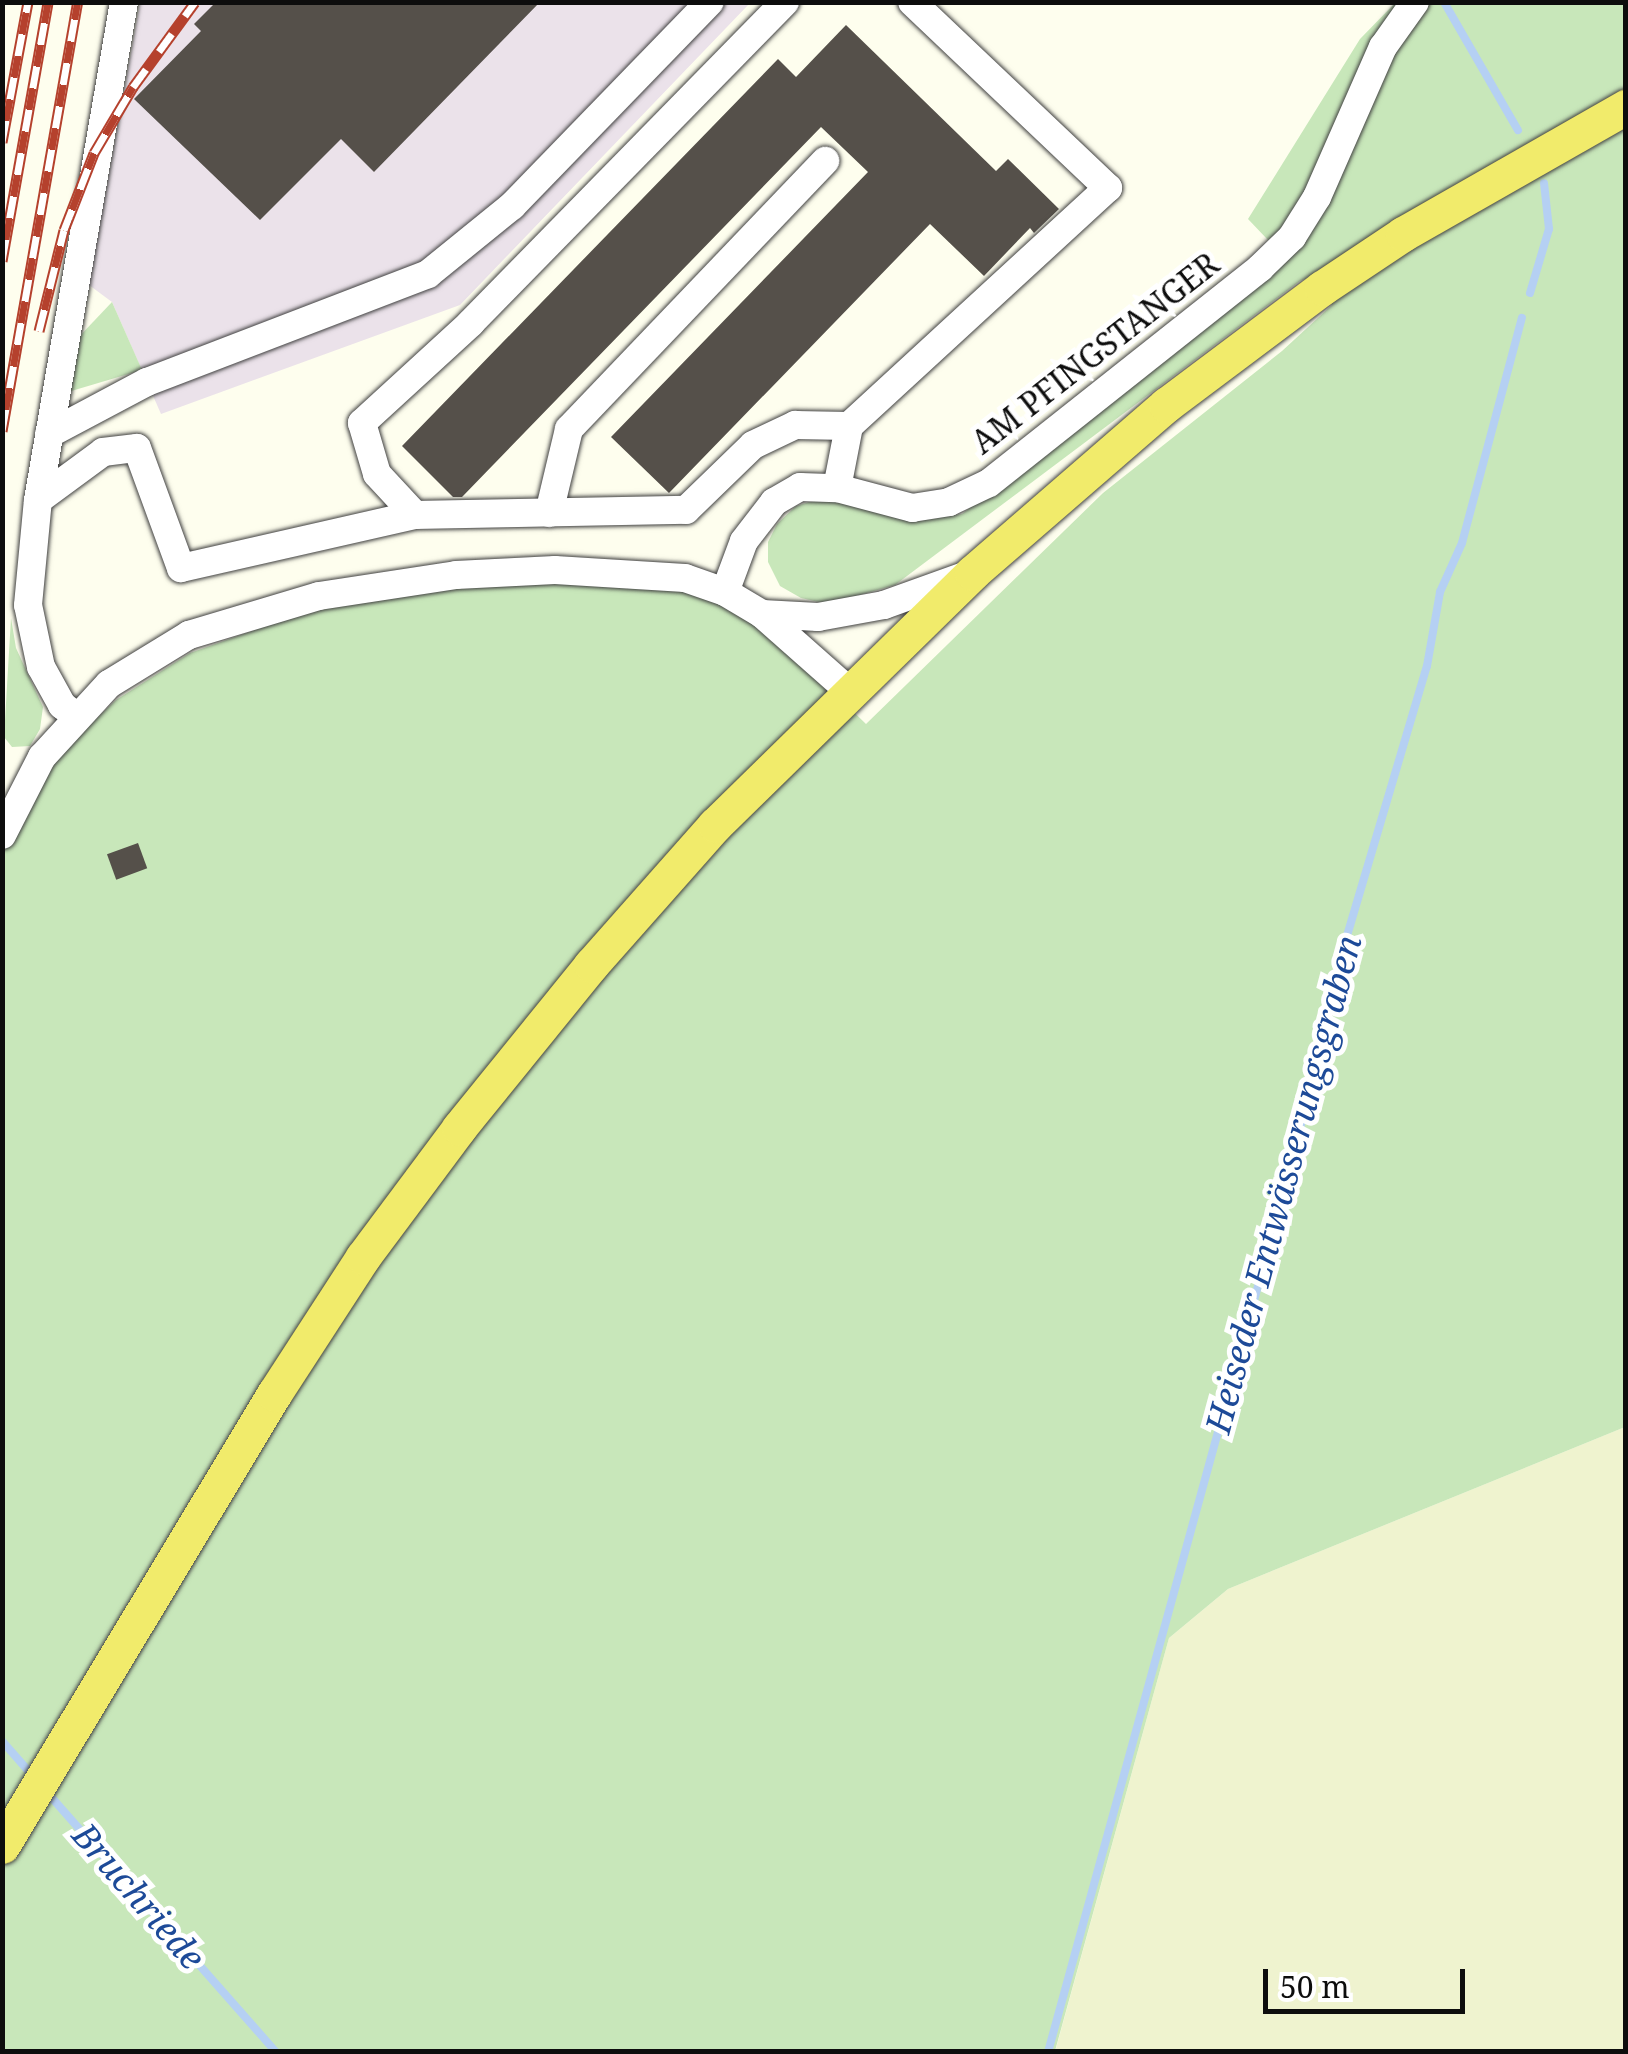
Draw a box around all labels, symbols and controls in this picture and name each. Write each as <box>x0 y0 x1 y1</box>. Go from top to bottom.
street label: AM PFINGSTANGER <box>964 244 1226 462</box>
water label: Heiseder Entwässerungsgraben <box>1196 930 1370 1438</box>
water label: Bruchriede <box>64 1814 214 1978</box>
scale bar <box>1268 1949 1470 2011</box>
text: 50 m <box>1280 1966 1350 2007</box>

